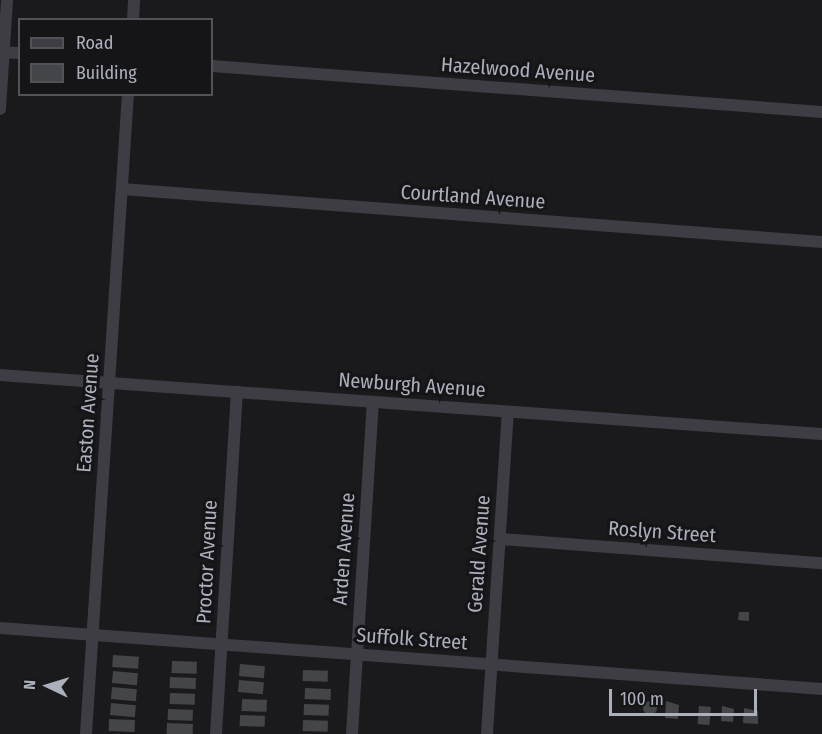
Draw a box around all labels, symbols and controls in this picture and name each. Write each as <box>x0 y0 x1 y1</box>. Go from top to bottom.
legend <box>18 18 213 96</box>
text: Road <box>76 32 113 54</box>
street label: Hazelwood Avenue <box>440 53 596 87</box>
text: Building <box>76 62 137 84</box>
street label: Courtland Avenue <box>400 180 546 214</box>
street label: Easton Avenue <box>72 353 104 473</box>
street label: Newburgh Avenue <box>338 368 486 402</box>
street label: Arden Avenue <box>328 492 360 606</box>
street label: Gerald Avenue <box>463 494 495 614</box>
street label: Proctor Avenue <box>192 499 222 625</box>
street label: Roslyn Street <box>607 516 717 548</box>
street label: Suffolk Street <box>356 623 468 655</box>
north arrow <box>18 656 78 716</box>
scale bar <box>612 677 760 715</box>
text: N <box>20 679 39 690</box>
text: 100 m <box>620 688 664 710</box>

